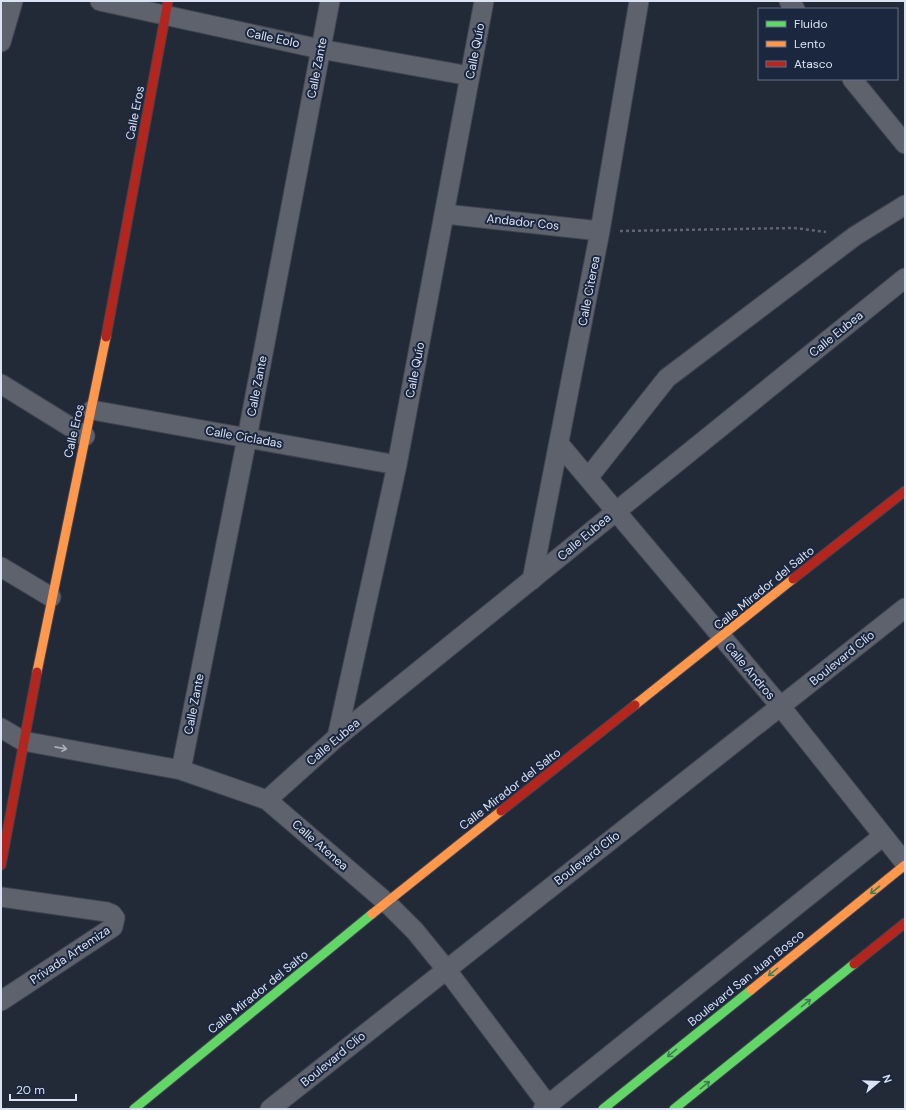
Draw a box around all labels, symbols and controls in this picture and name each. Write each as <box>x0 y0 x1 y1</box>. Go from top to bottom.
legend <box>758 8 898 80</box>
text: Fluido <box>794 16 828 32</box>
street label: Calle Quío <box>462 22 488 80</box>
street label: Calle Eolo <box>245 25 301 51</box>
street label: Calle Zante <box>303 36 331 100</box>
text: Lento <box>794 36 825 52</box>
text: Atasco <box>794 56 833 72</box>
street label: Calle Eros <box>122 85 148 141</box>
street label: Andador Cos <box>486 210 560 234</box>
street label: Calle Citerea <box>574 255 604 327</box>
street label: Calle Eubea <box>806 307 866 361</box>
street label: Calle Quío <box>402 341 428 399</box>
street label: Calle Zante <box>243 354 271 418</box>
street label: Calle Eros <box>60 403 88 459</box>
street label: Calle Cícladas <box>204 422 284 452</box>
street label: Calle Eubea <box>554 510 614 564</box>
street label: Calle Mirador del Salto <box>710 543 818 633</box>
street label: Boulevard Clío <box>806 627 878 689</box>
street label: Calle Andros <box>721 639 779 703</box>
street label: Calle Zante <box>180 672 208 736</box>
street label: Calle Eubea <box>303 715 363 769</box>
one-way arrow <box>55 744 68 752</box>
street label: Calle Mirador del Salto <box>456 744 564 834</box>
street label: Calle Atenea <box>289 816 351 874</box>
street label: Boulevard Clío <box>551 827 623 889</box>
one-way arrow <box>869 886 880 894</box>
street label: Privada Artemiza <box>27 922 113 988</box>
street label: Boulevard San Juan Bosco <box>684 926 808 1030</box>
street label: Calle Mirador del Salto <box>204 947 312 1037</box>
one-way arrow <box>768 967 779 976</box>
one-way arrow <box>801 999 811 1008</box>
street label: Boulevard Clío <box>297 1028 369 1090</box>
one-way arrow <box>667 1049 678 1057</box>
north arrow <box>858 1062 898 1102</box>
text: N <box>880 1073 895 1085</box>
scale bar <box>10 1076 76 1102</box>
one-way arrow <box>699 1080 710 1089</box>
text: 20 m <box>16 1082 45 1098</box>

